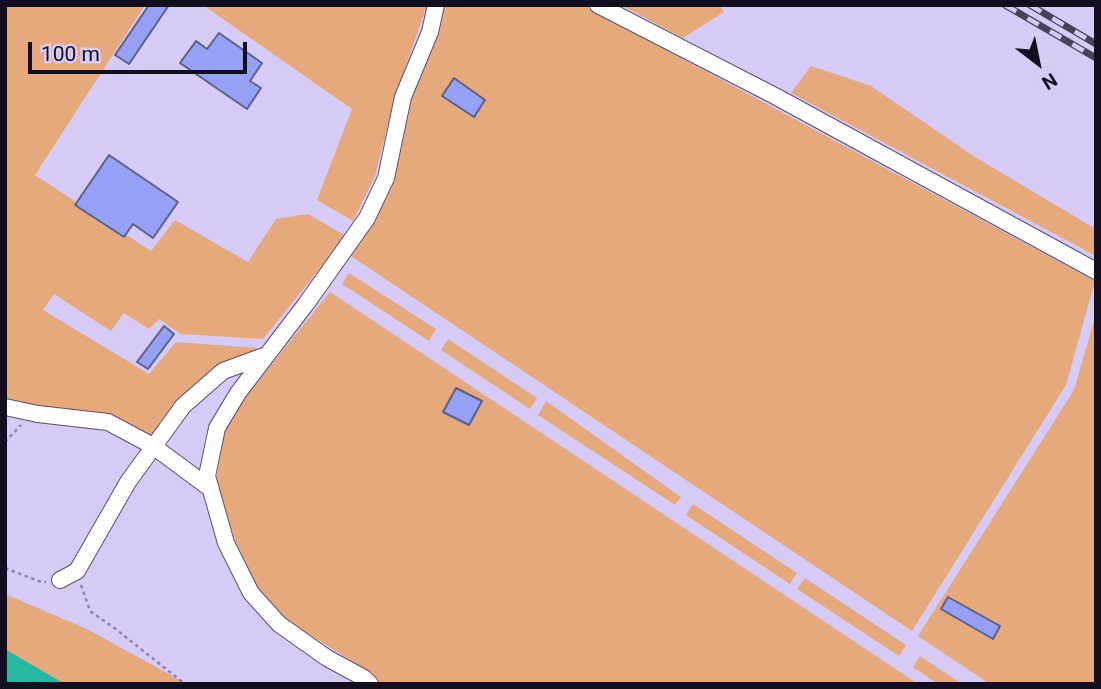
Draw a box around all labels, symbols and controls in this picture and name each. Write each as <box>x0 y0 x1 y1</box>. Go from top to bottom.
scale bar <box>32 28 250 72</box>
north arrow <box>1003 28 1073 98</box>
text: 100 m <box>41 42 100 66</box>
text: N <box>1038 68 1061 95</box>

